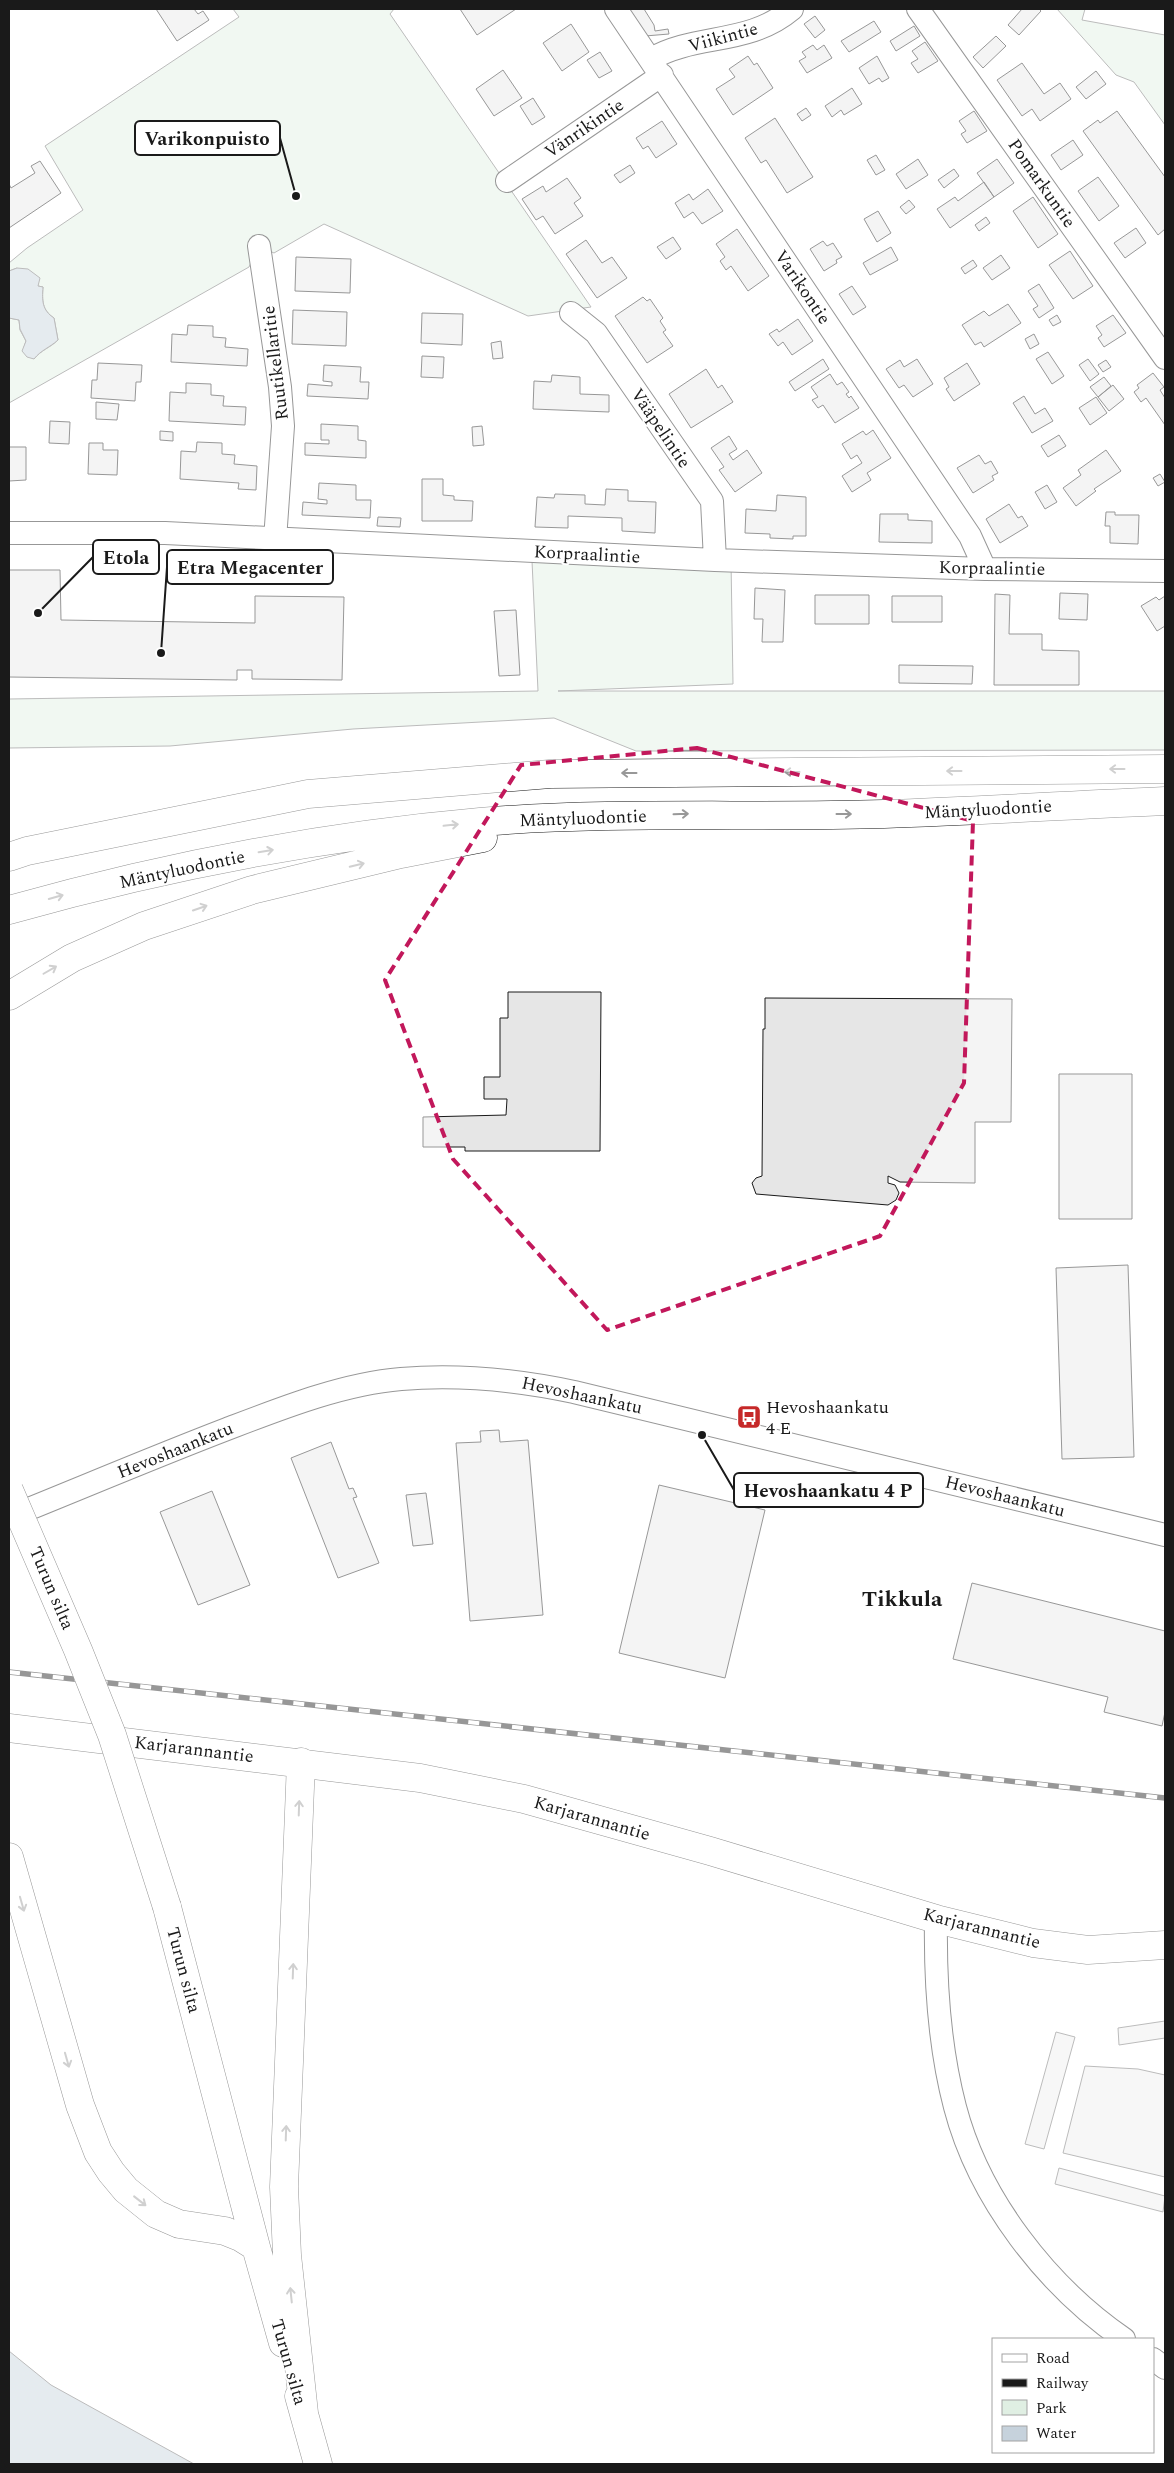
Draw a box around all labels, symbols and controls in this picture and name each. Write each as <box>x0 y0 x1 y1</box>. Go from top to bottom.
street label: Viikintie <box>685 15 761 60</box>
street label: Vänrikintie <box>539 92 630 165</box>
callout: Varikonpuisto <box>135 121 280 155</box>
text: Varikonpuisto <box>144 125 270 154</box>
street label: Pomarkuntie <box>1001 133 1082 233</box>
street label: Varikontie <box>768 245 837 330</box>
street label: Ruutikellaritie <box>255 304 296 422</box>
street label: Vääpelintie <box>624 383 697 474</box>
street label: Korpraalintie <box>533 538 641 571</box>
callout: Etola <box>93 540 159 574</box>
text: Etola <box>103 544 149 573</box>
callout: Etra Megacenter <box>167 550 333 584</box>
text: Etra Megacenter <box>177 554 324 583</box>
street label: Korpraalintie <box>938 554 1046 583</box>
one-way arrow <box>1109 764 1125 774</box>
one-way arrow <box>946 766 962 776</box>
one-way arrow <box>784 767 800 777</box>
one-way arrow <box>621 768 638 778</box>
street label: Mäntyluodontie <box>924 793 1053 826</box>
street label: Mäntyluodontie <box>519 803 647 834</box>
one-way arrow <box>673 809 689 819</box>
one-way arrow <box>836 809 852 819</box>
one-way arrow <box>443 820 459 830</box>
street label: Mäntyluodontie <box>117 843 247 896</box>
one-way arrow <box>257 846 273 856</box>
one-way arrow <box>348 860 364 869</box>
one-way arrow <box>47 891 63 901</box>
one-way arrow <box>192 903 207 912</box>
one-way arrow <box>43 965 57 975</box>
street label: Hevoshaankatu <box>519 1370 645 1421</box>
place label: Hevoshaankatu 4 E <box>766 1394 889 1442</box>
bus stop icon: Hevoshaankatu 4 E <box>736 1404 762 1430</box>
street label: Hevoshaankatu <box>113 1415 237 1486</box>
street label: Hevoshaankatu <box>942 1469 1068 1524</box>
callout: Hevoshaankatu 4 P <box>734 1473 923 1507</box>
text: Hevoshaankatu 4 P <box>743 1477 913 1506</box>
street label: Turun silta <box>22 1542 81 1634</box>
district label: Tikkula <box>862 1583 943 1616</box>
street label: Karjarannantie <box>133 1729 255 1770</box>
street label: Karjarannantie <box>530 1789 653 1848</box>
one-way arrow <box>295 1801 304 1817</box>
one-way arrow <box>18 1896 28 1912</box>
street label: Karjarannantie <box>920 1901 1043 1956</box>
street label: Turun silta <box>159 1924 208 2016</box>
one-way arrow <box>288 1963 297 1979</box>
one-way arrow <box>63 2052 73 2068</box>
one-way arrow <box>281 2125 291 2142</box>
one-way arrow <box>133 2196 146 2207</box>
one-way arrow <box>286 2288 296 2304</box>
street label: Turun silta <box>263 2316 314 2408</box>
legend <box>992 2338 1154 2453</box>
text: Road <box>1036 2347 1070 2370</box>
text: Railway <box>1036 2372 1089 2395</box>
text: Park <box>1036 2397 1067 2420</box>
text: Water <box>1036 2422 1076 2445</box>

